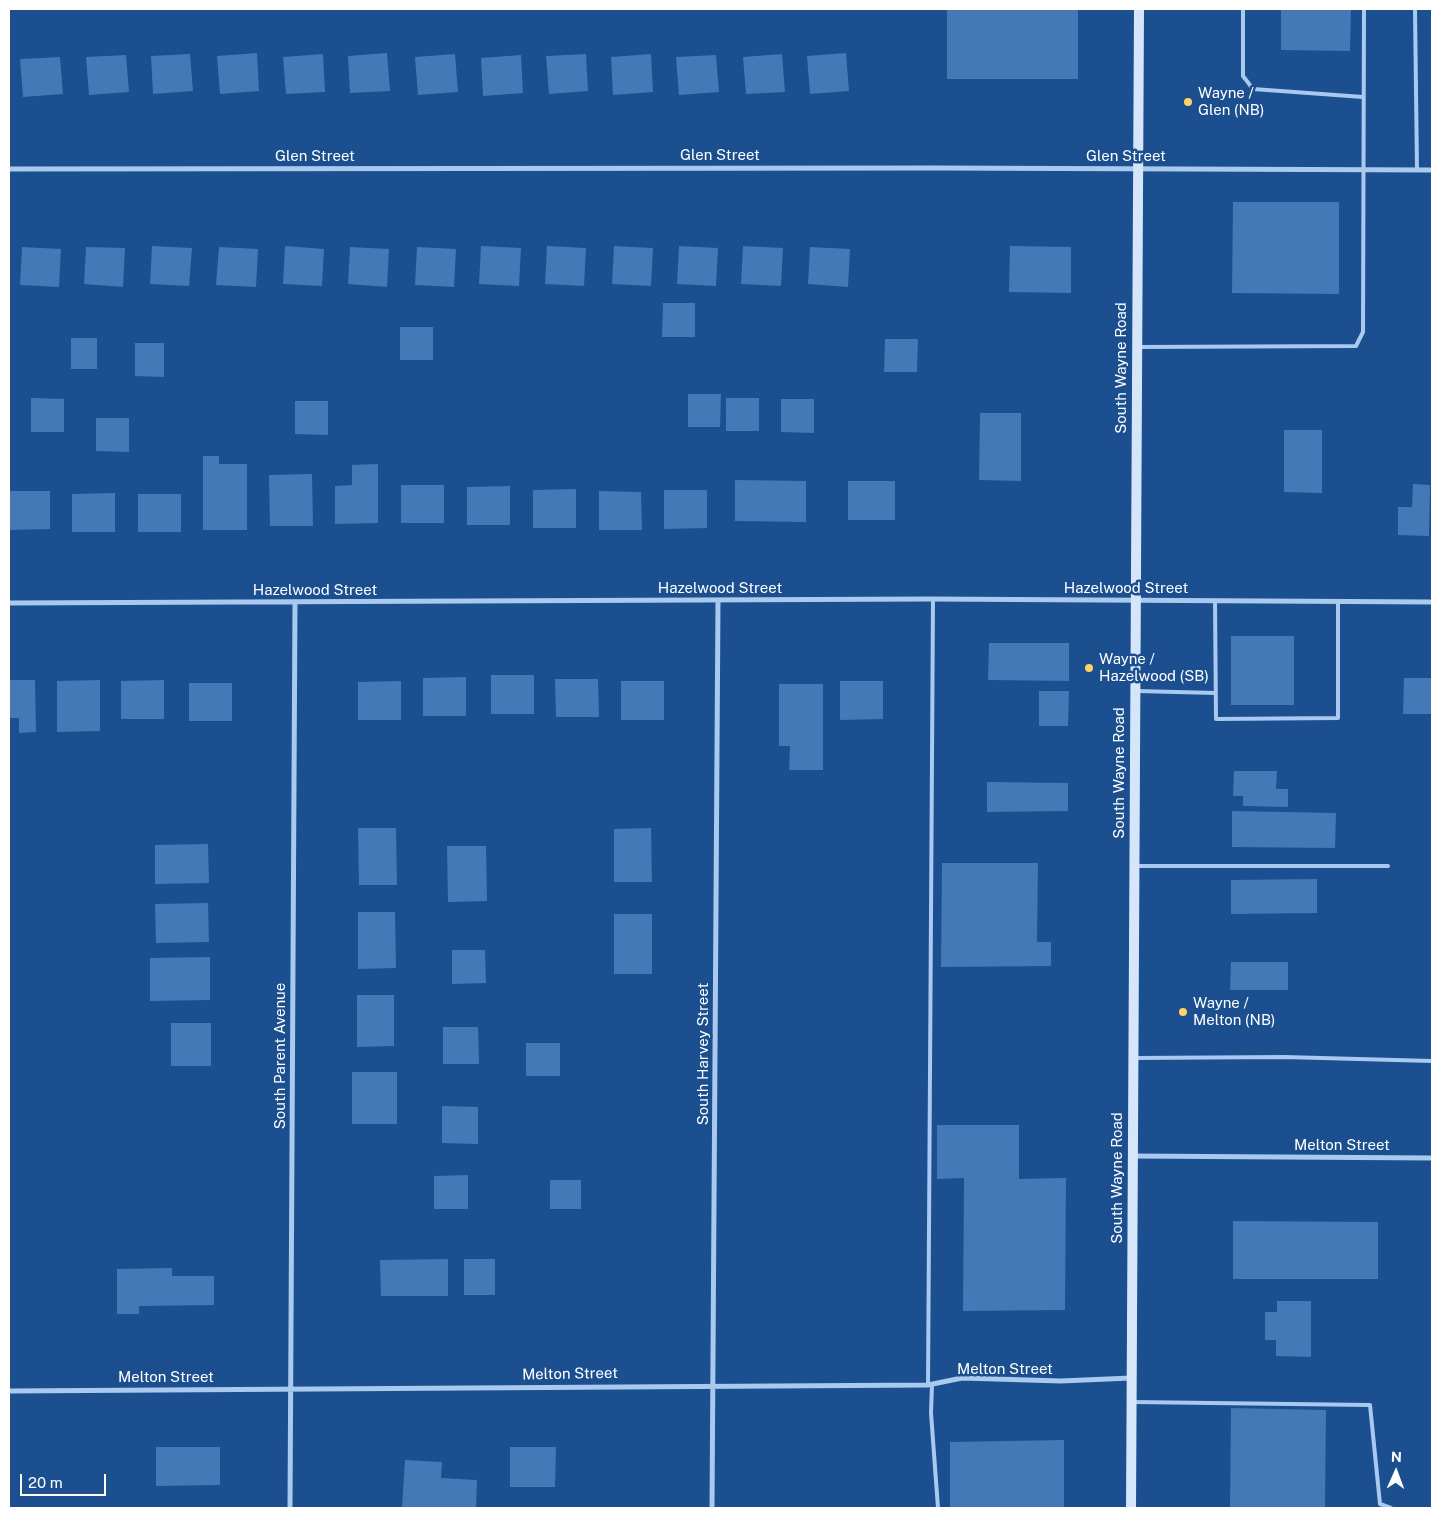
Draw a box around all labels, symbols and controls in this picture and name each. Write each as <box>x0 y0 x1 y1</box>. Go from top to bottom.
place label: Wayne / Glen (NB) <box>1198 84 1264 119</box>
marker: Wayne / Glen (NB) <box>1182 96 1194 108</box>
street label: Glen Street <box>680 146 760 164</box>
street label: Glen Street <box>275 147 355 165</box>
street label: Glen Street <box>1086 147 1166 165</box>
street label: South Wayne Road <box>1112 302 1130 434</box>
street label: Hazelwood Street <box>658 579 782 597</box>
street label: Hazelwood Street <box>1064 579 1188 597</box>
street label: Hazelwood Street <box>253 581 377 599</box>
place label: Wayne / Hazelwood (SB) <box>1099 650 1209 685</box>
marker: Wayne / Hazelwood (SB) <box>1083 662 1095 674</box>
street label: South Wayne Road <box>1110 707 1128 839</box>
street label: South Parent Avenue <box>271 983 289 1129</box>
street label: South Harvey Street <box>694 983 712 1125</box>
place label: Wayne / Melton (NB) <box>1193 994 1276 1029</box>
marker: Wayne / Melton (NB) <box>1177 1006 1189 1018</box>
street label: South Wayne Road <box>1108 1112 1126 1244</box>
street label: Melton Street <box>1294 1136 1390 1154</box>
street label: Melton Street <box>957 1360 1053 1378</box>
street label: Melton Street <box>522 1364 618 1384</box>
street label: Melton Street <box>118 1368 214 1386</box>
north arrow <box>1371 1447 1421 1497</box>
text: N <box>1391 1449 1402 1465</box>
scale bar <box>22 1464 109 1496</box>
text: 20 m <box>28 1474 63 1491</box>

